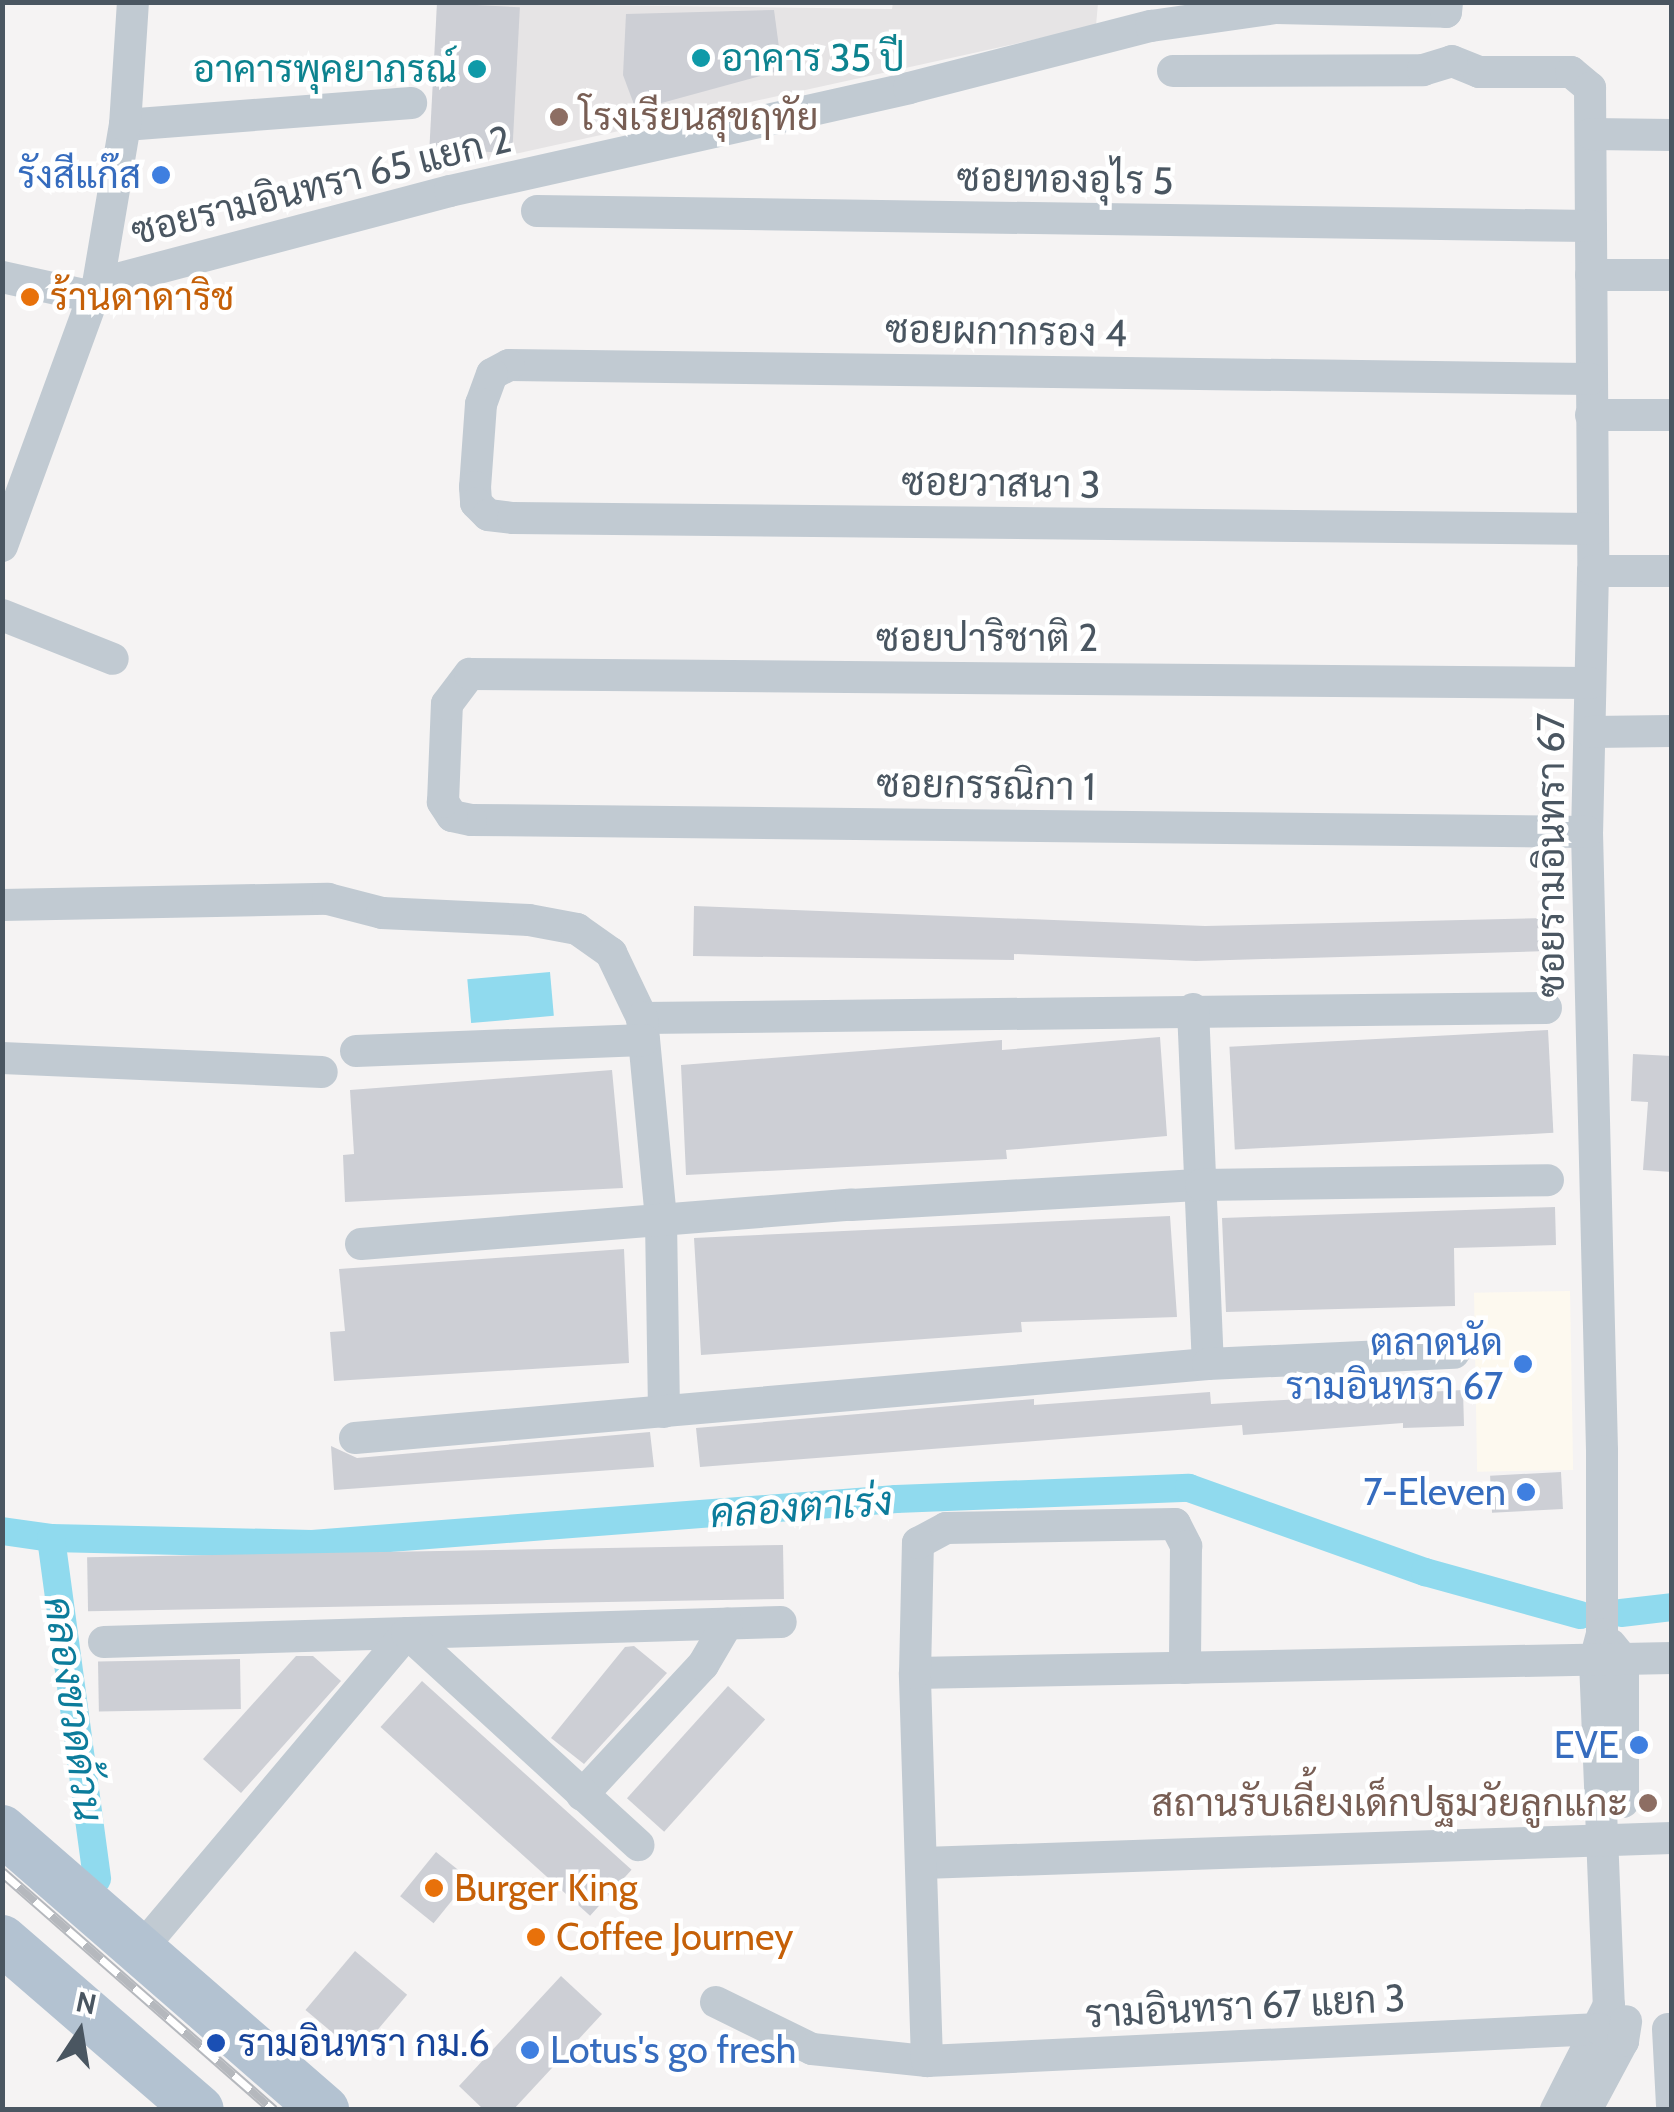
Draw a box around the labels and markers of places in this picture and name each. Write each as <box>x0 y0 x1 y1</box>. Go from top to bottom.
place label: อาคาร 35 ปี <box>721 35 905 81</box>
place label: อาคารพุคยาภรณ์ <box>193 46 457 92</box>
marker: อาคาร 35 ปี <box>690 47 712 69</box>
marker: อาคารพุคยาภรณ์ <box>466 58 488 80</box>
place label: โรงเรียนสุขฤทัย <box>579 94 819 140</box>
marker: โรงเรียนสุขฤทัย <box>548 106 570 128</box>
place label: รังสีแก๊ส <box>17 152 141 198</box>
marker: รังสีแก๊ส <box>150 164 172 186</box>
place label: ร้านดาดาริช <box>50 274 234 320</box>
marker: ร้านดาดาริช <box>19 286 41 308</box>
place label: ตลาดนัด รามอินทรา 67 <box>1286 1319 1503 1408</box>
marker: ตลาดนัด รามอินทรา 67 <box>1512 1353 1534 1375</box>
place label: 7-Eleven <box>1363 1469 1506 1515</box>
marker: 7-Eleven <box>1515 1481 1537 1503</box>
place label: EVE <box>1554 1722 1619 1768</box>
marker: EVE <box>1628 1734 1650 1756</box>
place label: สถานรับเลี้ยงเด็กปฐมวัยลูกแกะ <box>1151 1780 1628 1826</box>
marker: สถานรับเลี้ยงเด็กปฐมวัยลูกแกะ <box>1637 1792 1659 1814</box>
place label: Burger King <box>454 1865 638 1911</box>
marker: Burger King <box>423 1877 445 1899</box>
place label: Coffee Journey <box>556 1914 793 1960</box>
marker: Coffee Journey <box>525 1926 547 1948</box>
place label: รามอินทรา กม.6 <box>238 2020 490 2066</box>
place label: Lotus's go fresh <box>550 2027 796 2073</box>
marker: รามอินทรา กม.6 <box>203 2030 229 2056</box>
marker: Lotus's go fresh <box>519 2039 541 2061</box>

